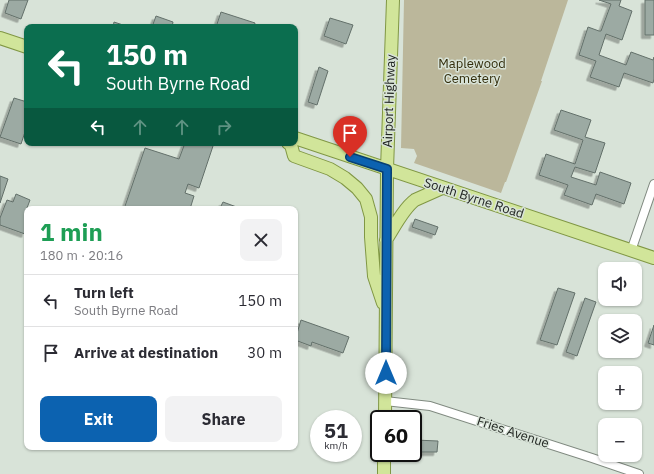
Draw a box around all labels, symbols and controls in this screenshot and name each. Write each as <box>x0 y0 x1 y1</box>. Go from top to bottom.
text: 150 m <box>106 36 188 73</box>
icon: left <box>40 40 92 92</box>
street label: Airport Highway <box>379 53 399 148</box>
park label: Maplewood Cemetery <box>438 55 506 87</box>
text: South Byrne Road <box>106 72 250 95</box>
icon: left <box>87 116 109 138</box>
icon: ahead <box>129 116 151 138</box>
icon: ahead <box>171 116 193 138</box>
icon: right <box>213 116 235 138</box>
pin <box>333 116 367 157</box>
icon: arrive <box>339 122 361 144</box>
street label: South Byrne Road <box>422 174 526 222</box>
text: 1 min <box>40 216 103 248</box>
button: close <box>240 219 282 261</box>
text: 180 m · 20:16 <box>40 247 123 264</box>
map controls <box>598 262 642 462</box>
button: sound <box>598 262 642 306</box>
text: Turn left <box>74 283 134 302</box>
icon: left <box>40 290 62 312</box>
text: 150 m <box>238 291 282 310</box>
text: South Byrne Road <box>74 302 178 319</box>
button: layers <box>598 314 642 358</box>
icon: arrive <box>40 342 62 364</box>
text: Arrive at destination <box>74 343 218 362</box>
text: 30 m <box>247 343 282 362</box>
position arrow <box>365 352 407 394</box>
button: + <box>598 366 642 410</box>
button: Exit <box>40 396 157 442</box>
button: Share <box>165 396 282 442</box>
speed limit sign: 60 <box>370 410 422 462</box>
street label: Fries Avenue <box>475 412 551 452</box>
text: 51 <box>324 417 348 444</box>
button: − <box>598 418 642 462</box>
text: km/h <box>324 439 348 452</box>

